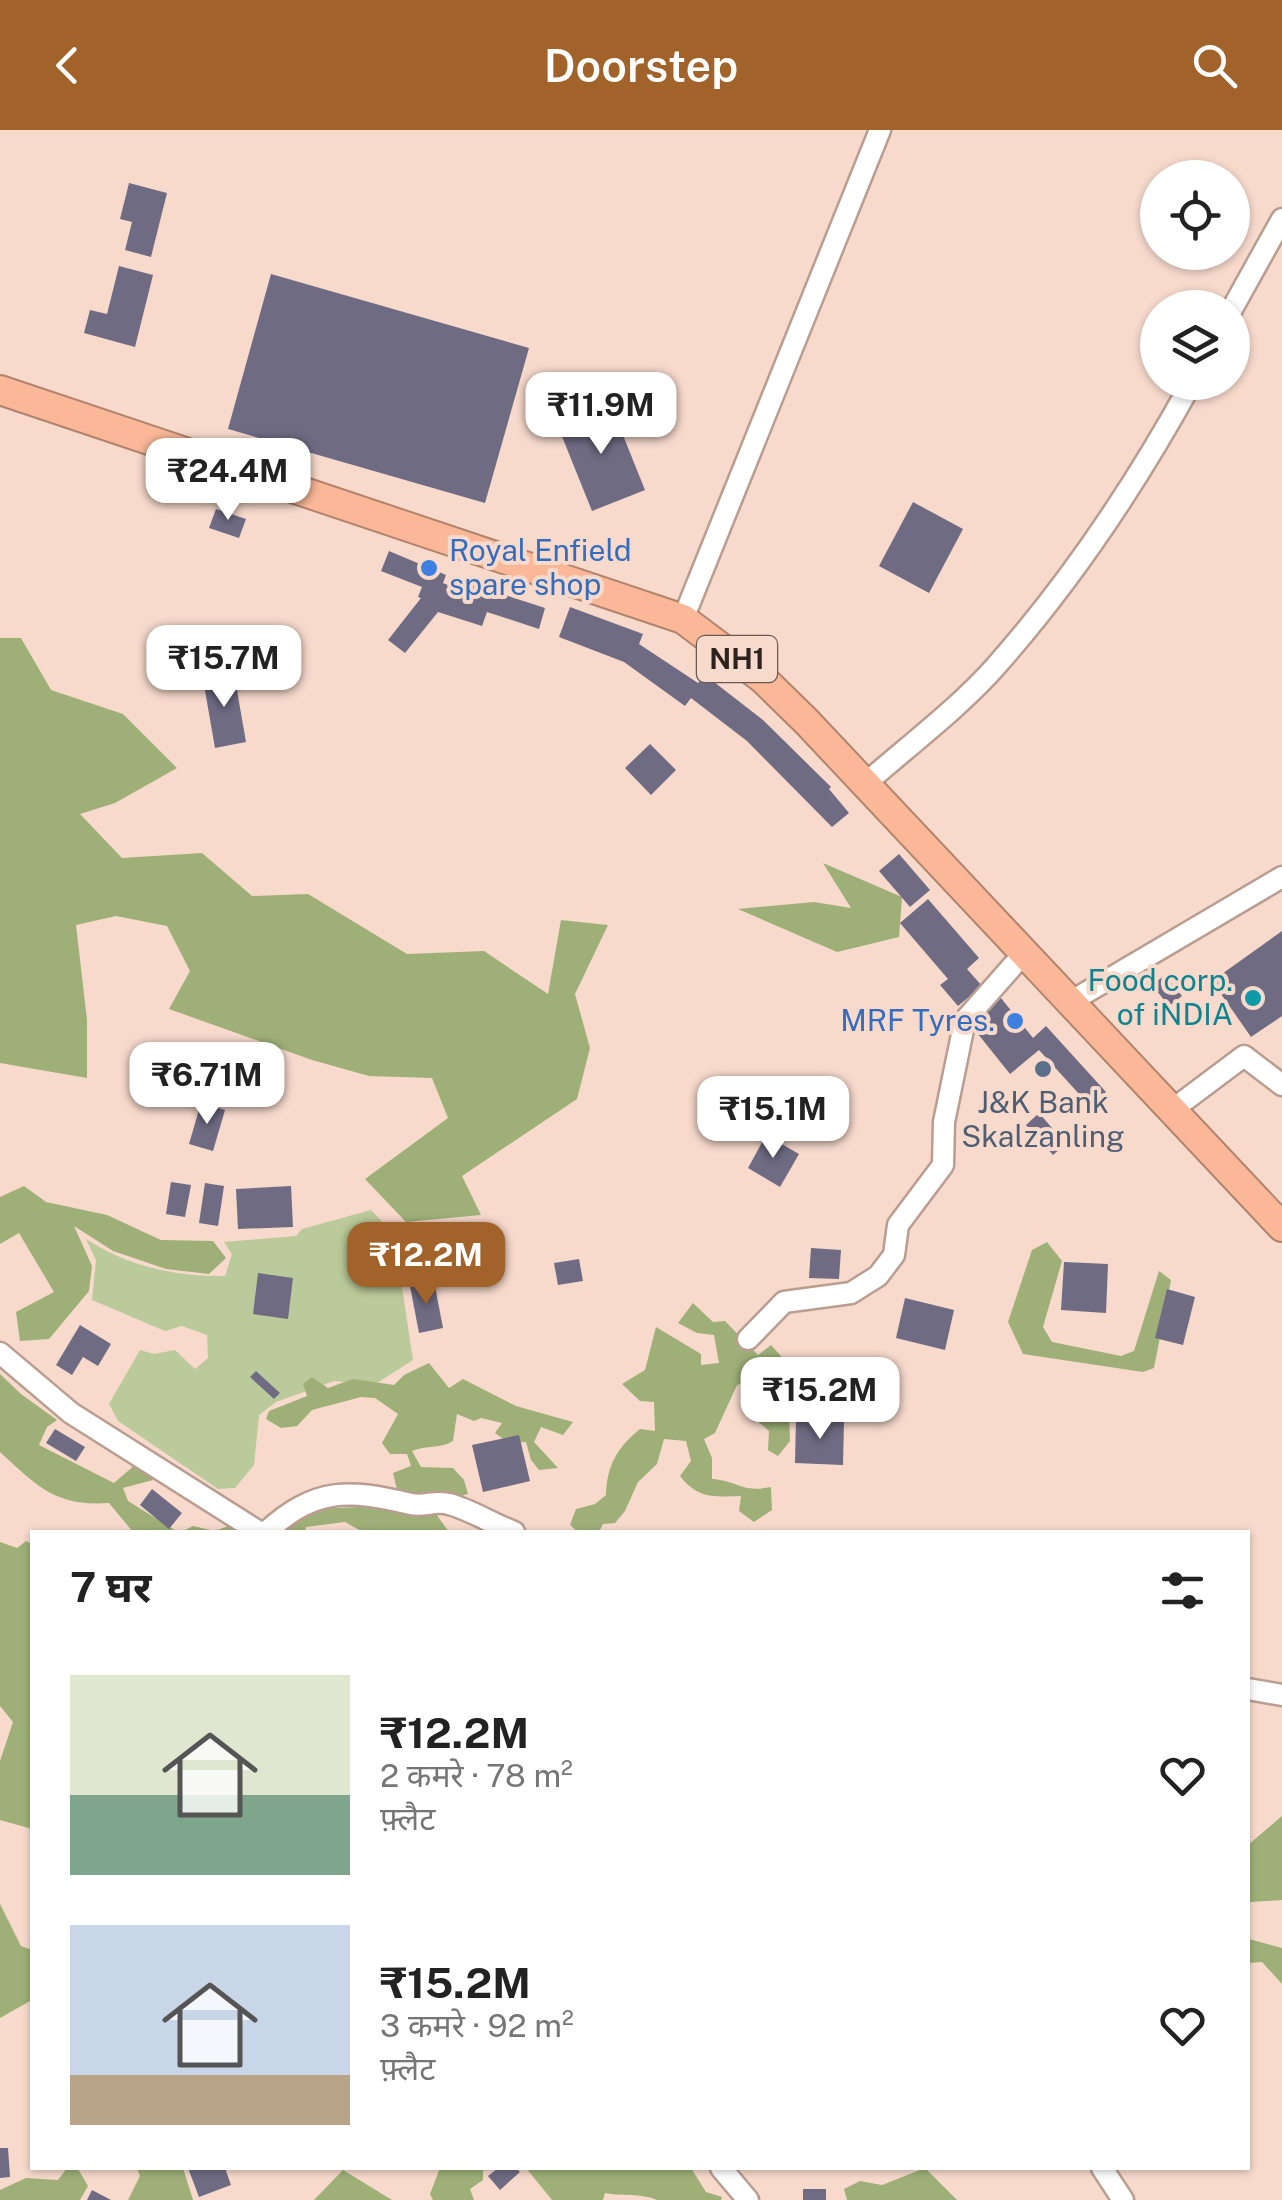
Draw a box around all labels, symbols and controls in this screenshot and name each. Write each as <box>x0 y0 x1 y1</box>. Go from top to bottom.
icon: back <box>40 38 95 93</box>
icon: search <box>1187 38 1242 93</box>
text: Doorstep <box>544 39 738 92</box>
map controls <box>1140 160 1250 400</box>
button: locate <box>1140 160 1250 270</box>
button: layers <box>1140 290 1250 400</box>
pin: ₹11.9M <box>520 372 682 457</box>
text: ₹11.9M <box>547 386 655 423</box>
pin: ₹24.4M <box>147 438 309 523</box>
text: ₹24.4M <box>168 452 288 489</box>
place label: Royal Enfield spare shop <box>449 532 632 602</box>
marker: Royal Enfield spare shop <box>418 557 440 579</box>
pin: ₹15.7M <box>143 625 305 710</box>
road number: NH1 <box>697 636 777 682</box>
text: ₹15.7M <box>168 639 280 676</box>
place label: Food corp. of iNDIA <box>1087 962 1233 1032</box>
marker: Food corp. of iNDIA <box>1242 987 1264 1009</box>
place label: MRF Tyres. <box>840 1002 995 1038</box>
marker: MRF Tyres. <box>1004 1010 1026 1032</box>
pin: ₹6.71M <box>126 1042 288 1127</box>
text: ₹6.71M <box>151 1056 263 1093</box>
marker: J&K Bank Skalzanling <box>1032 1058 1054 1080</box>
pin: ₹15.1M <box>692 1076 854 1161</box>
place label: J&K Bank Skalzanling <box>961 1084 1125 1154</box>
text: ₹15.1M <box>719 1090 827 1127</box>
pin: ₹12.2M <box>345 1222 507 1307</box>
text: ₹12.2M <box>369 1236 483 1273</box>
pin: ₹15.2M <box>739 1357 901 1442</box>
text: ₹15.2M <box>763 1371 877 1408</box>
text: 7 घर <box>70 1562 152 1611</box>
icon: filters <box>1155 1563 1210 1618</box>
text: ₹12.2M <box>380 1708 529 1757</box>
icon: home <box>150 1715 270 1835</box>
icon: heart <box>1155 1748 1210 1803</box>
text: 2 कमरे · 78 m² <box>380 1757 573 1794</box>
text: फ़्लैट <box>380 1800 435 1837</box>
text: ₹15.2M <box>380 1958 531 2007</box>
icon: home <box>150 1965 270 2085</box>
icon: heart <box>1155 1998 1210 2053</box>
text: 3 कमरे · 92 m² <box>380 2007 574 2044</box>
text: फ़्लैट <box>380 2050 435 2087</box>

